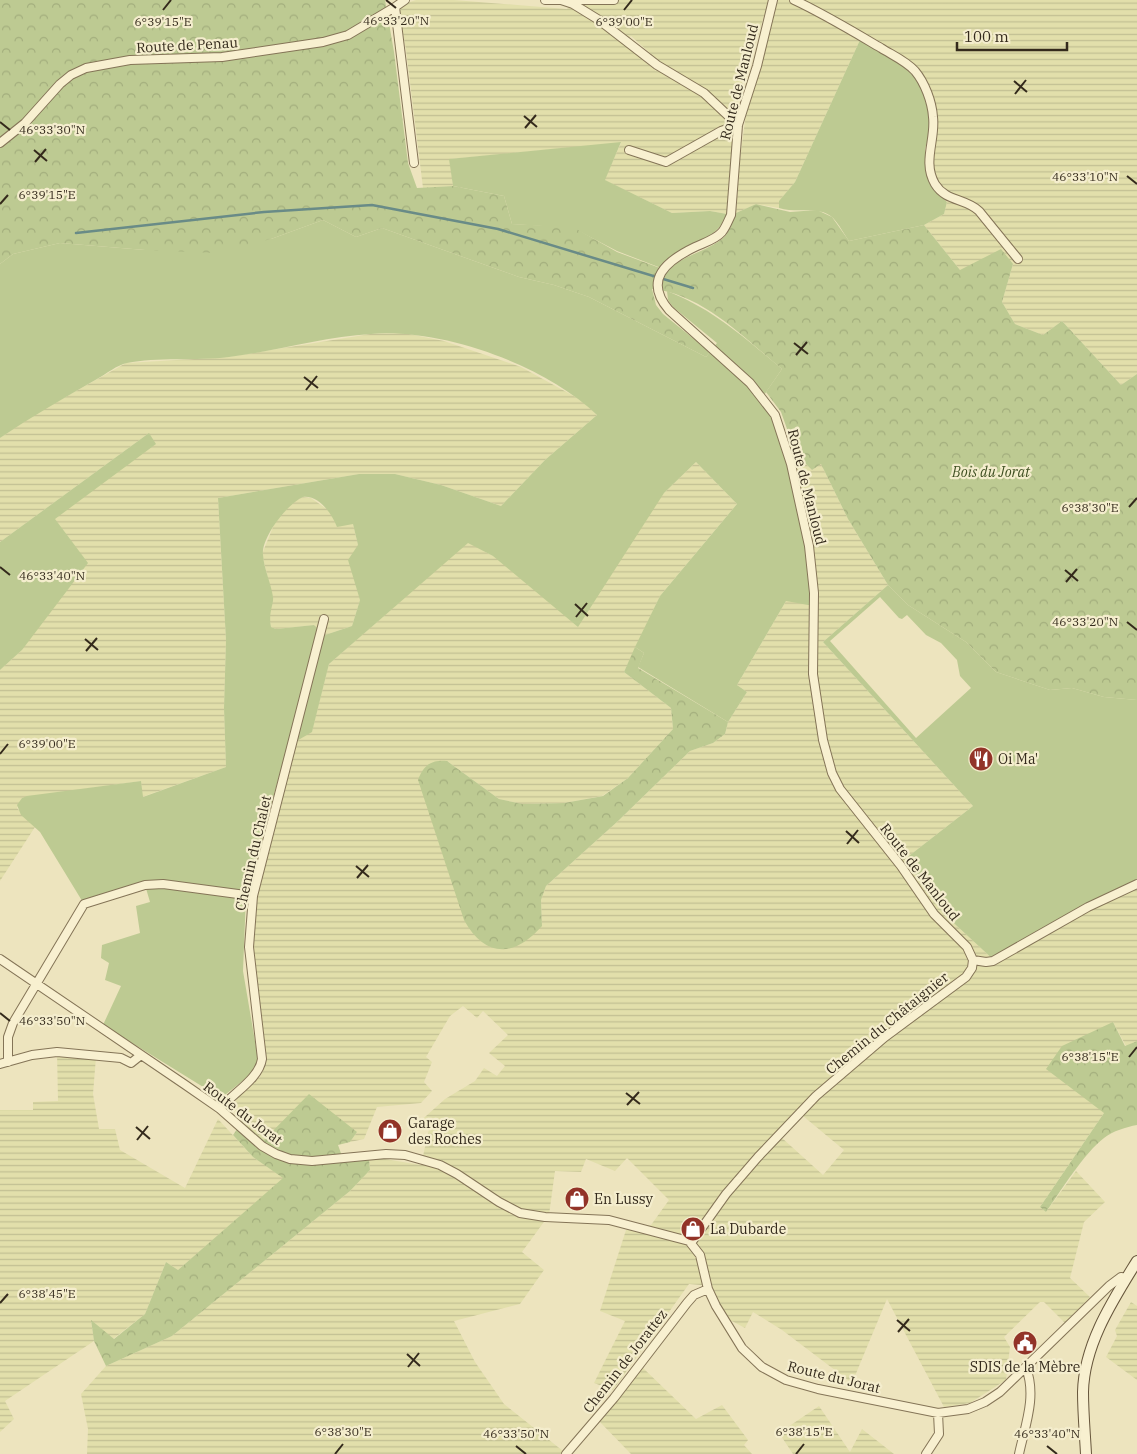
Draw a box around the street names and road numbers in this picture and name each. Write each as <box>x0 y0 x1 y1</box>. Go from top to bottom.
street label: Route de Manloud <box>716 22 762 142</box>
street label: Route de Penau <box>136 33 239 57</box>
street label: Route de Manloud <box>784 427 830 547</box>
street label: Chemin du Chalet <box>231 794 275 912</box>
street label: Route de Manloud <box>876 820 964 925</box>
street label: Chemin du Châtaignier <box>822 967 953 1078</box>
street label: Route du Jorat <box>200 1077 286 1149</box>
street label: Chemin de Jorattez <box>579 1306 671 1416</box>
street label: Route du Jorat <box>786 1357 882 1397</box>

